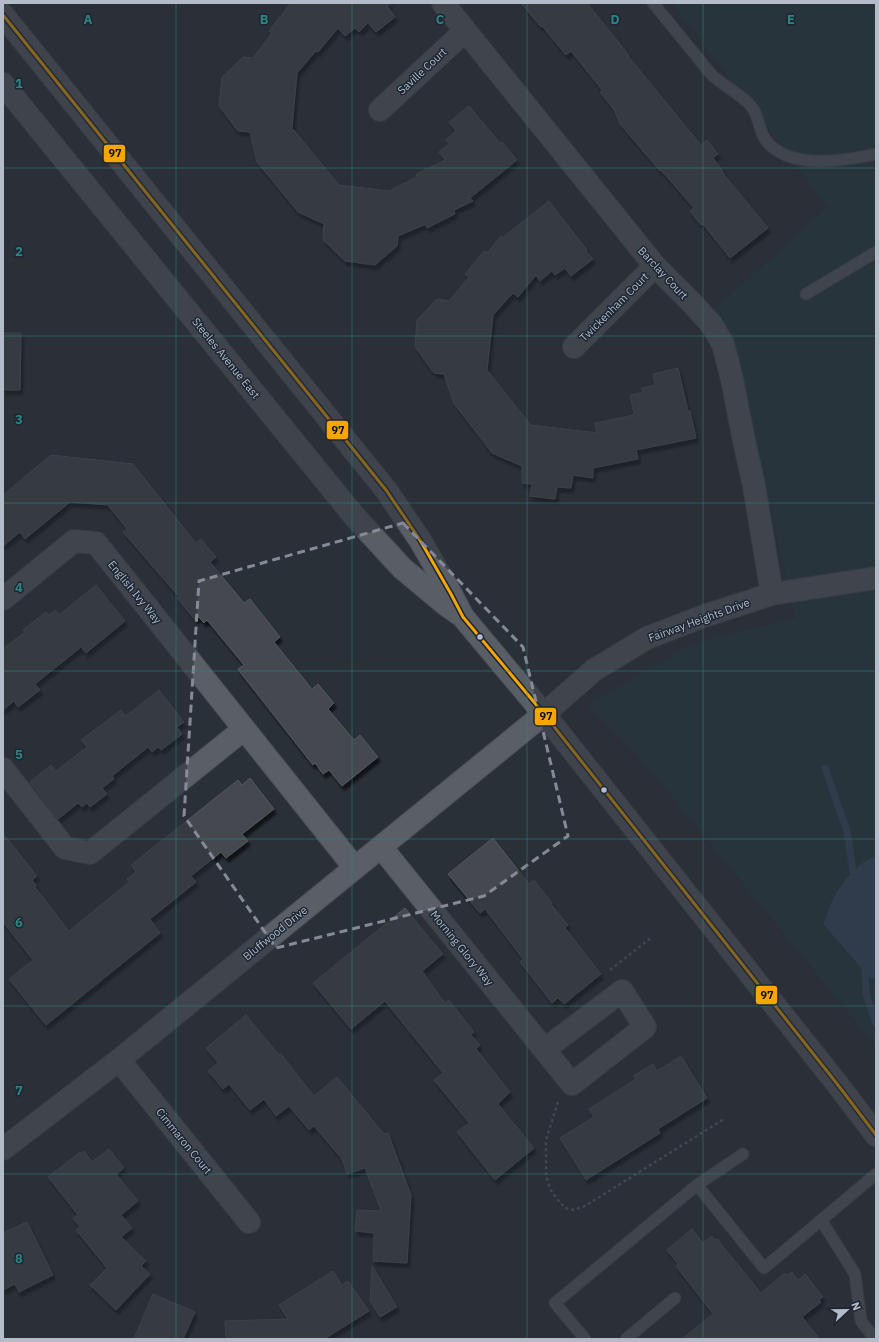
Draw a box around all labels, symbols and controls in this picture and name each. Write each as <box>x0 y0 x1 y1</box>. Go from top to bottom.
text: A <box>84 11 93 28</box>
text: B <box>260 11 269 28</box>
text: C <box>436 11 445 28</box>
text: D <box>610 11 620 28</box>
text: E <box>787 11 795 28</box>
street label: Saville Court <box>395 45 450 97</box>
text: 1 <box>15 75 23 92</box>
line badge: 97 <box>103 144 126 163</box>
text: 97 <box>108 146 122 160</box>
text: 2 <box>15 243 23 260</box>
street label: Barclay Court <box>635 244 691 302</box>
street label: Twickenham Court <box>577 269 652 344</box>
street label: Steeles Avenue East <box>189 315 263 401</box>
text: 3 <box>15 411 23 428</box>
line badge: 97 <box>326 420 349 440</box>
text: 97 <box>331 423 345 437</box>
street label: English Ivy Way <box>105 558 165 627</box>
text: 4 <box>15 579 23 596</box>
street label: Fairway Heights Drive <box>646 595 752 645</box>
unlabelled marker <box>475 632 485 642</box>
line badge: 97 <box>534 707 557 726</box>
text: 97 <box>539 709 553 723</box>
text: 5 <box>15 746 23 763</box>
unlabelled marker <box>599 785 609 795</box>
street label: Bluffwood Drive <box>240 903 310 963</box>
street label: Morning Glory Way <box>427 908 497 989</box>
text: 6 <box>15 914 23 931</box>
line badge: 97 <box>755 985 778 1005</box>
text: 97 <box>760 988 774 1002</box>
text: 7 <box>15 1082 23 1099</box>
street label: Cimmaron Court <box>153 1105 215 1177</box>
text: 8 <box>15 1250 23 1267</box>
north arrow <box>827 1290 867 1330</box>
text: N <box>848 1300 864 1313</box>

